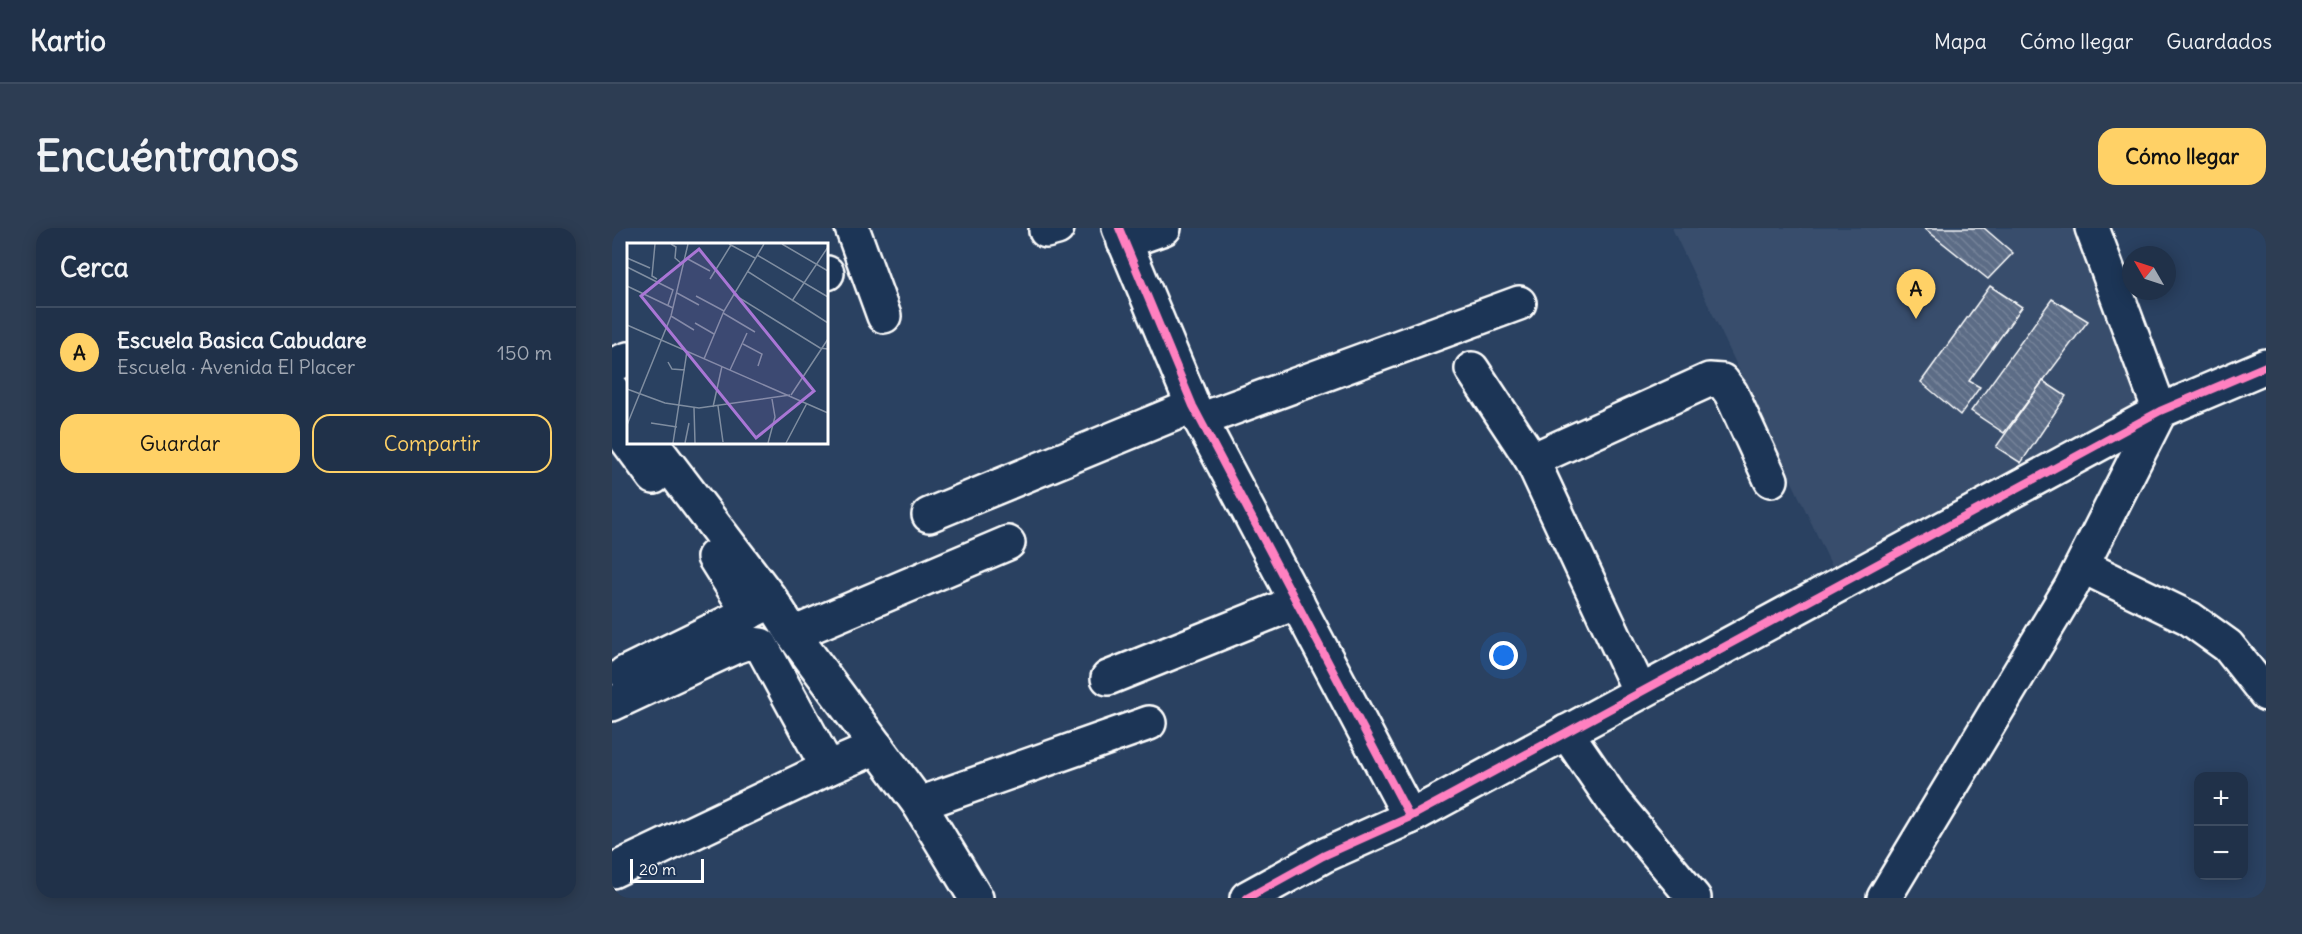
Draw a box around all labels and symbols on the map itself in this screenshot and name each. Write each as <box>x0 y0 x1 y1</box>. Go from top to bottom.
inset map <box>627 243 828 444</box>
north arrow <box>2122 246 2176 300</box>
pin: A <box>1896 270 1936 319</box>
your location <box>1489 641 1518 670</box>
scale bar <box>630 856 704 884</box>

